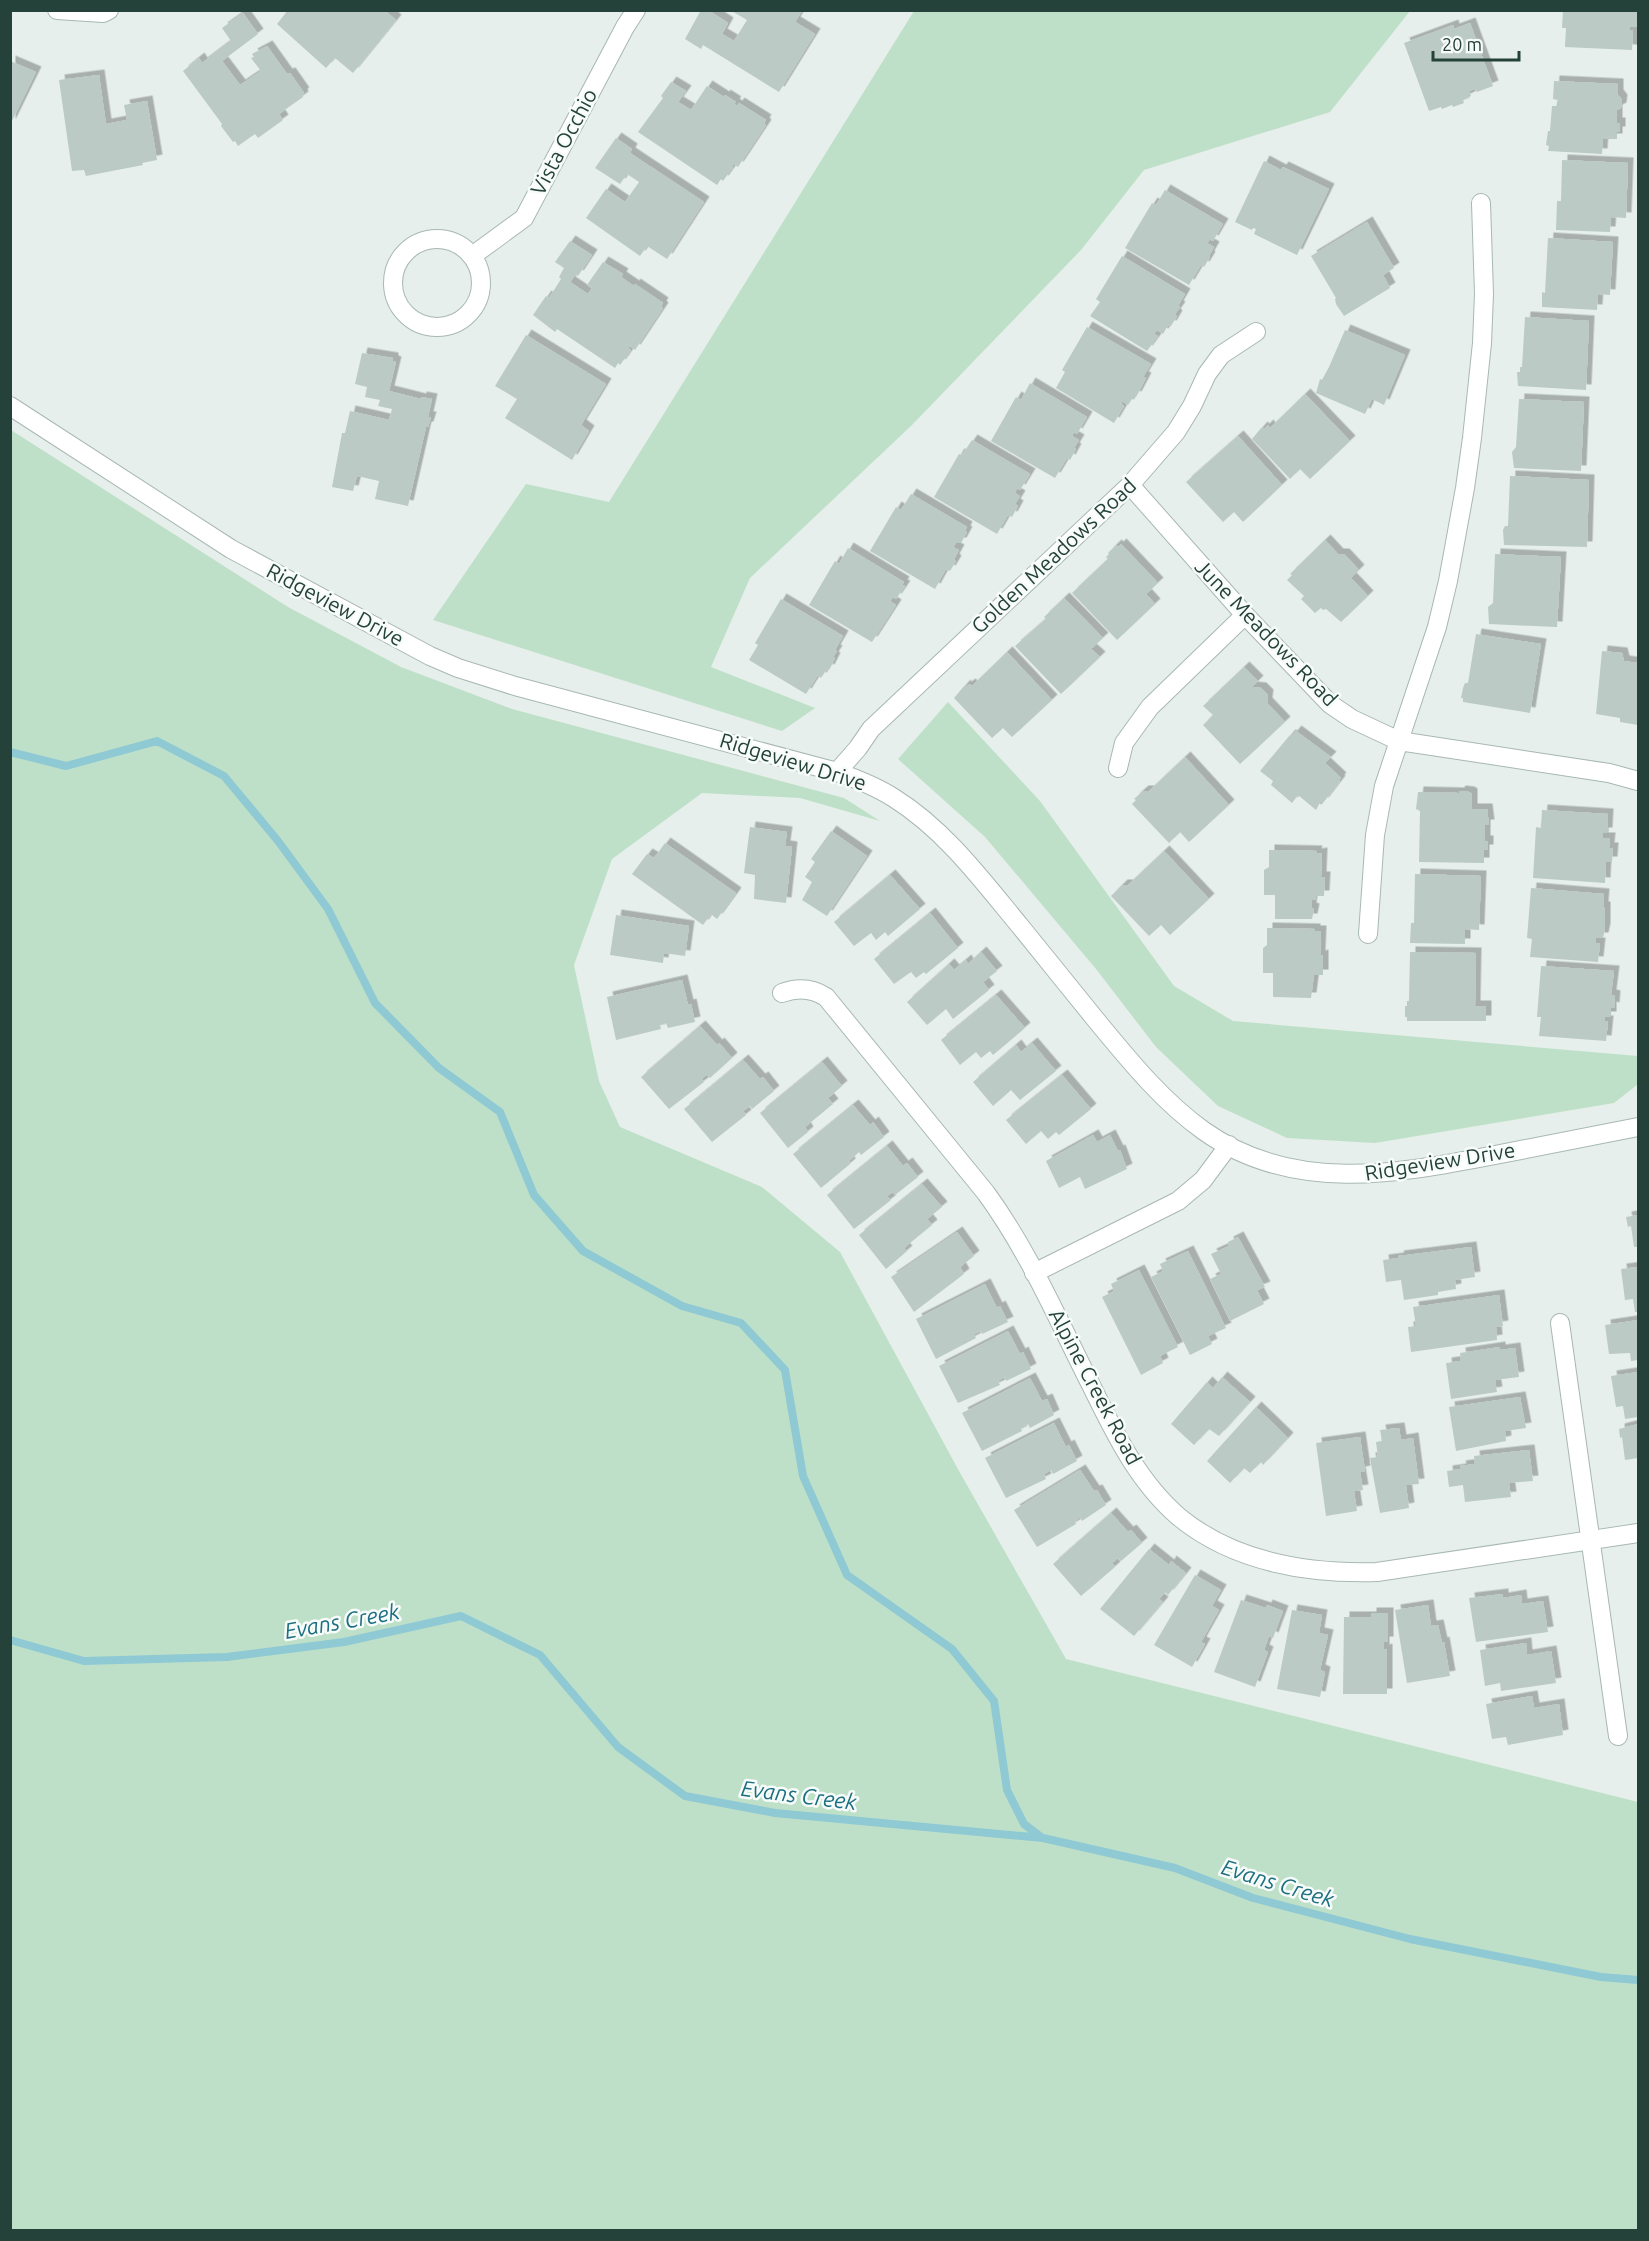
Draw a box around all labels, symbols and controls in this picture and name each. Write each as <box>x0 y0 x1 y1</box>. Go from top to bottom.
scale bar <box>1433 24 1518 62</box>
text: 20 m <box>1442 34 1482 54</box>
street label: Vista Occhio <box>525 84 601 199</box>
street label: Golden Meadows Road <box>966 473 1141 638</box>
street label: June Meadows Road <box>1191 554 1343 711</box>
street label: Ridgeview Drive <box>263 558 408 650</box>
street label: Ridgeview Drive <box>717 727 869 795</box>
street label: Ridgeview Drive <box>1363 1137 1517 1185</box>
street label: Alpine Creek Road <box>1045 1305 1147 1468</box>
water label: Evans Creek <box>282 1598 402 1643</box>
water label: Evans Creek <box>740 1775 859 1814</box>
water label: Evans Creek <box>1219 1854 1338 1912</box>

